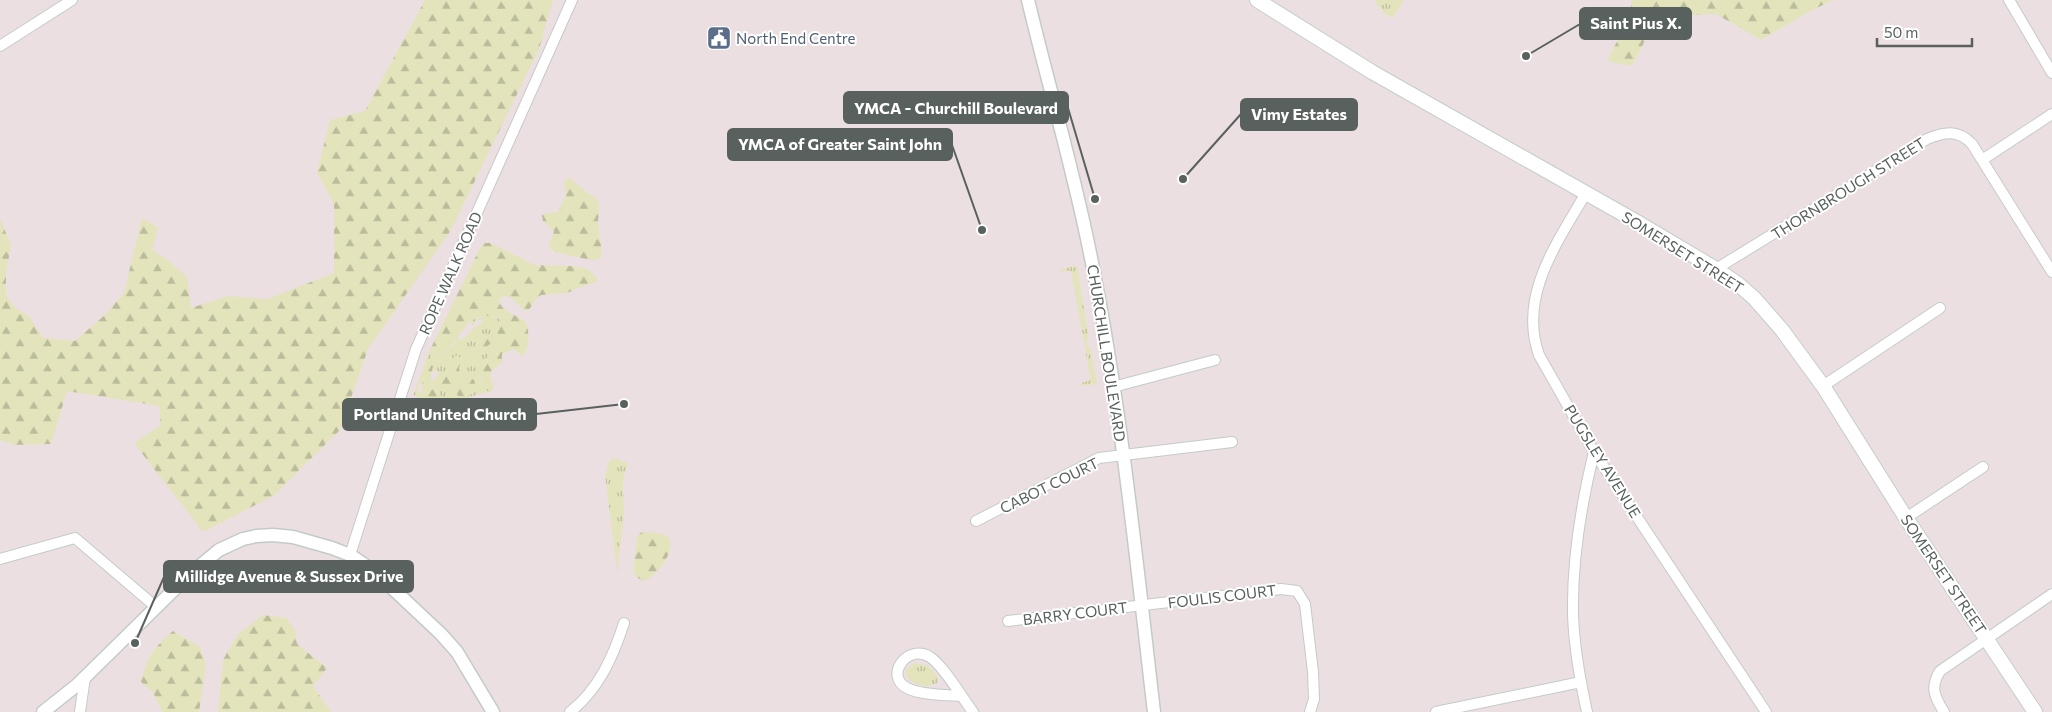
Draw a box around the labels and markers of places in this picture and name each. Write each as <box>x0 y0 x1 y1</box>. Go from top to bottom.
callout: Saint Pius X. <box>1580 8 1691 39</box>
public building icon: North End Centre <box>706 25 732 51</box>
place label: North End Centre <box>736 29 856 47</box>
callout: YMCA - Churchill Boulevard <box>844 92 1068 123</box>
callout: Vimy Estates <box>1241 99 1357 130</box>
callout: YMCA of Greater Saint John <box>728 129 952 160</box>
callout: Portland United Church <box>343 399 536 430</box>
callout: Millidge Avenue & Sussex Drive <box>164 561 413 592</box>

